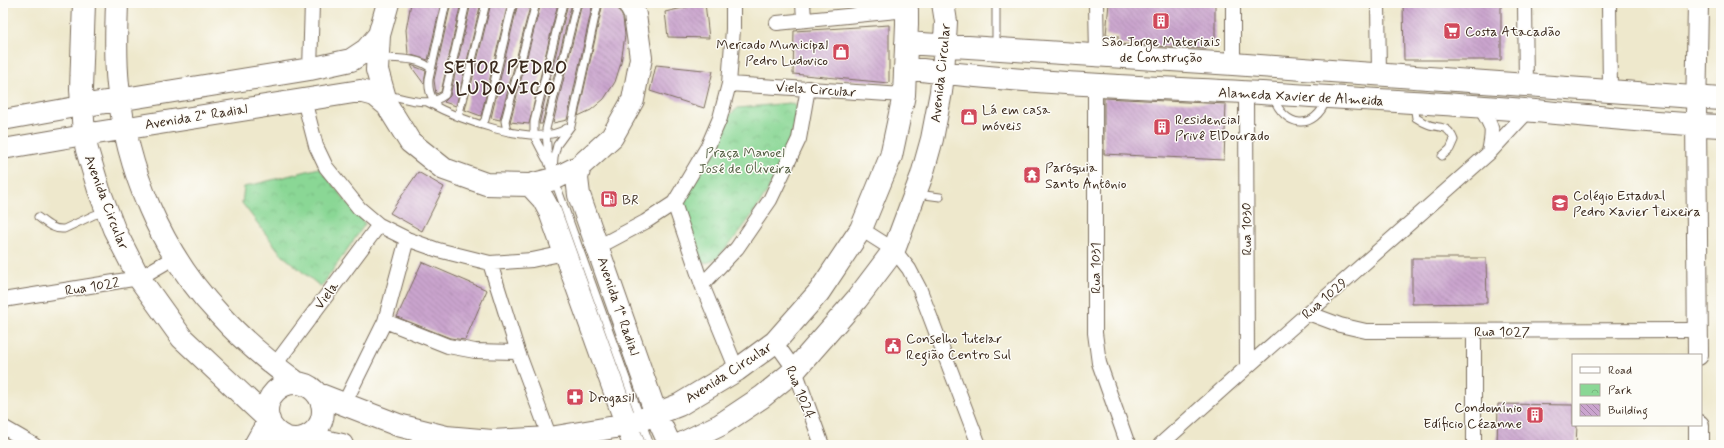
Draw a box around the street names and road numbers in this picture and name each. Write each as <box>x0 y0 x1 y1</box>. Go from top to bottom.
street label: Avenida Circular <box>927 22 955 124</box>
street label: Viela Circular <box>775 78 857 102</box>
street label: Alameda Xavier de Almeida <box>1218 84 1384 110</box>
street label: Avenida 2ª Radial <box>143 100 249 134</box>
street label: Avenida Circular <box>80 153 132 252</box>
street label: Rua 1030 <box>1238 202 1256 255</box>
street label: Rua 1031 <box>1087 242 1105 294</box>
street label: Avenida 1ª Radial <box>593 255 643 358</box>
street label: Rua 1022 <box>64 274 121 300</box>
street label: Rua 1029 <box>1298 274 1351 323</box>
street label: Viela <box>310 278 343 313</box>
street label: Rua 1027 <box>1474 323 1531 341</box>
street label: Avenida Circular <box>682 338 775 408</box>
street label: Rua 1024 <box>781 363 819 422</box>

